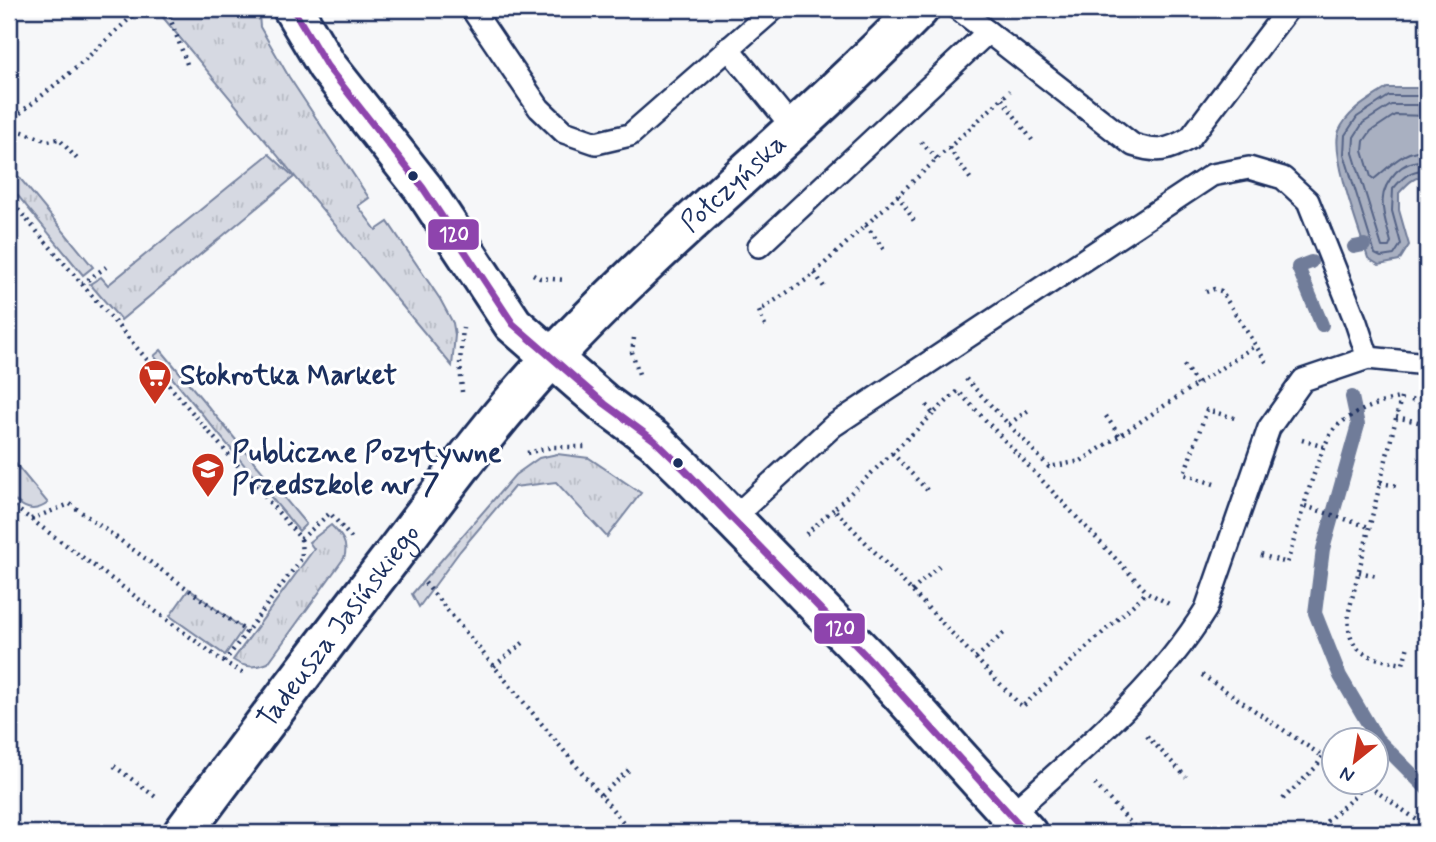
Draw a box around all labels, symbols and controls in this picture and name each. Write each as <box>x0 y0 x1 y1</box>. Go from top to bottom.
street label: Połczyńska <box>673 126 795 241</box>
unlabelled marker <box>406 169 420 183</box>
line badge: 120 <box>427 218 480 251</box>
text: 120 <box>439 223 469 248</box>
supermarket icon: Stokrotka Market <box>136 357 174 406</box>
place label: Stokrotka Market <box>180 358 397 395</box>
place label: Publiczne Pozytywne Przedszkole nr 7 <box>232 435 502 504</box>
school or university icon: Publiczne Pozytywne Przedszkole nr 7 <box>189 450 227 499</box>
unlabelled marker <box>671 456 685 470</box>
street label: Tadeusza Jasińskiego <box>249 517 429 736</box>
line badge: 120 <box>813 612 866 645</box>
text: 120 <box>825 617 855 642</box>
north arrow <box>1320 726 1390 796</box>
text: N <box>1336 760 1359 788</box>

